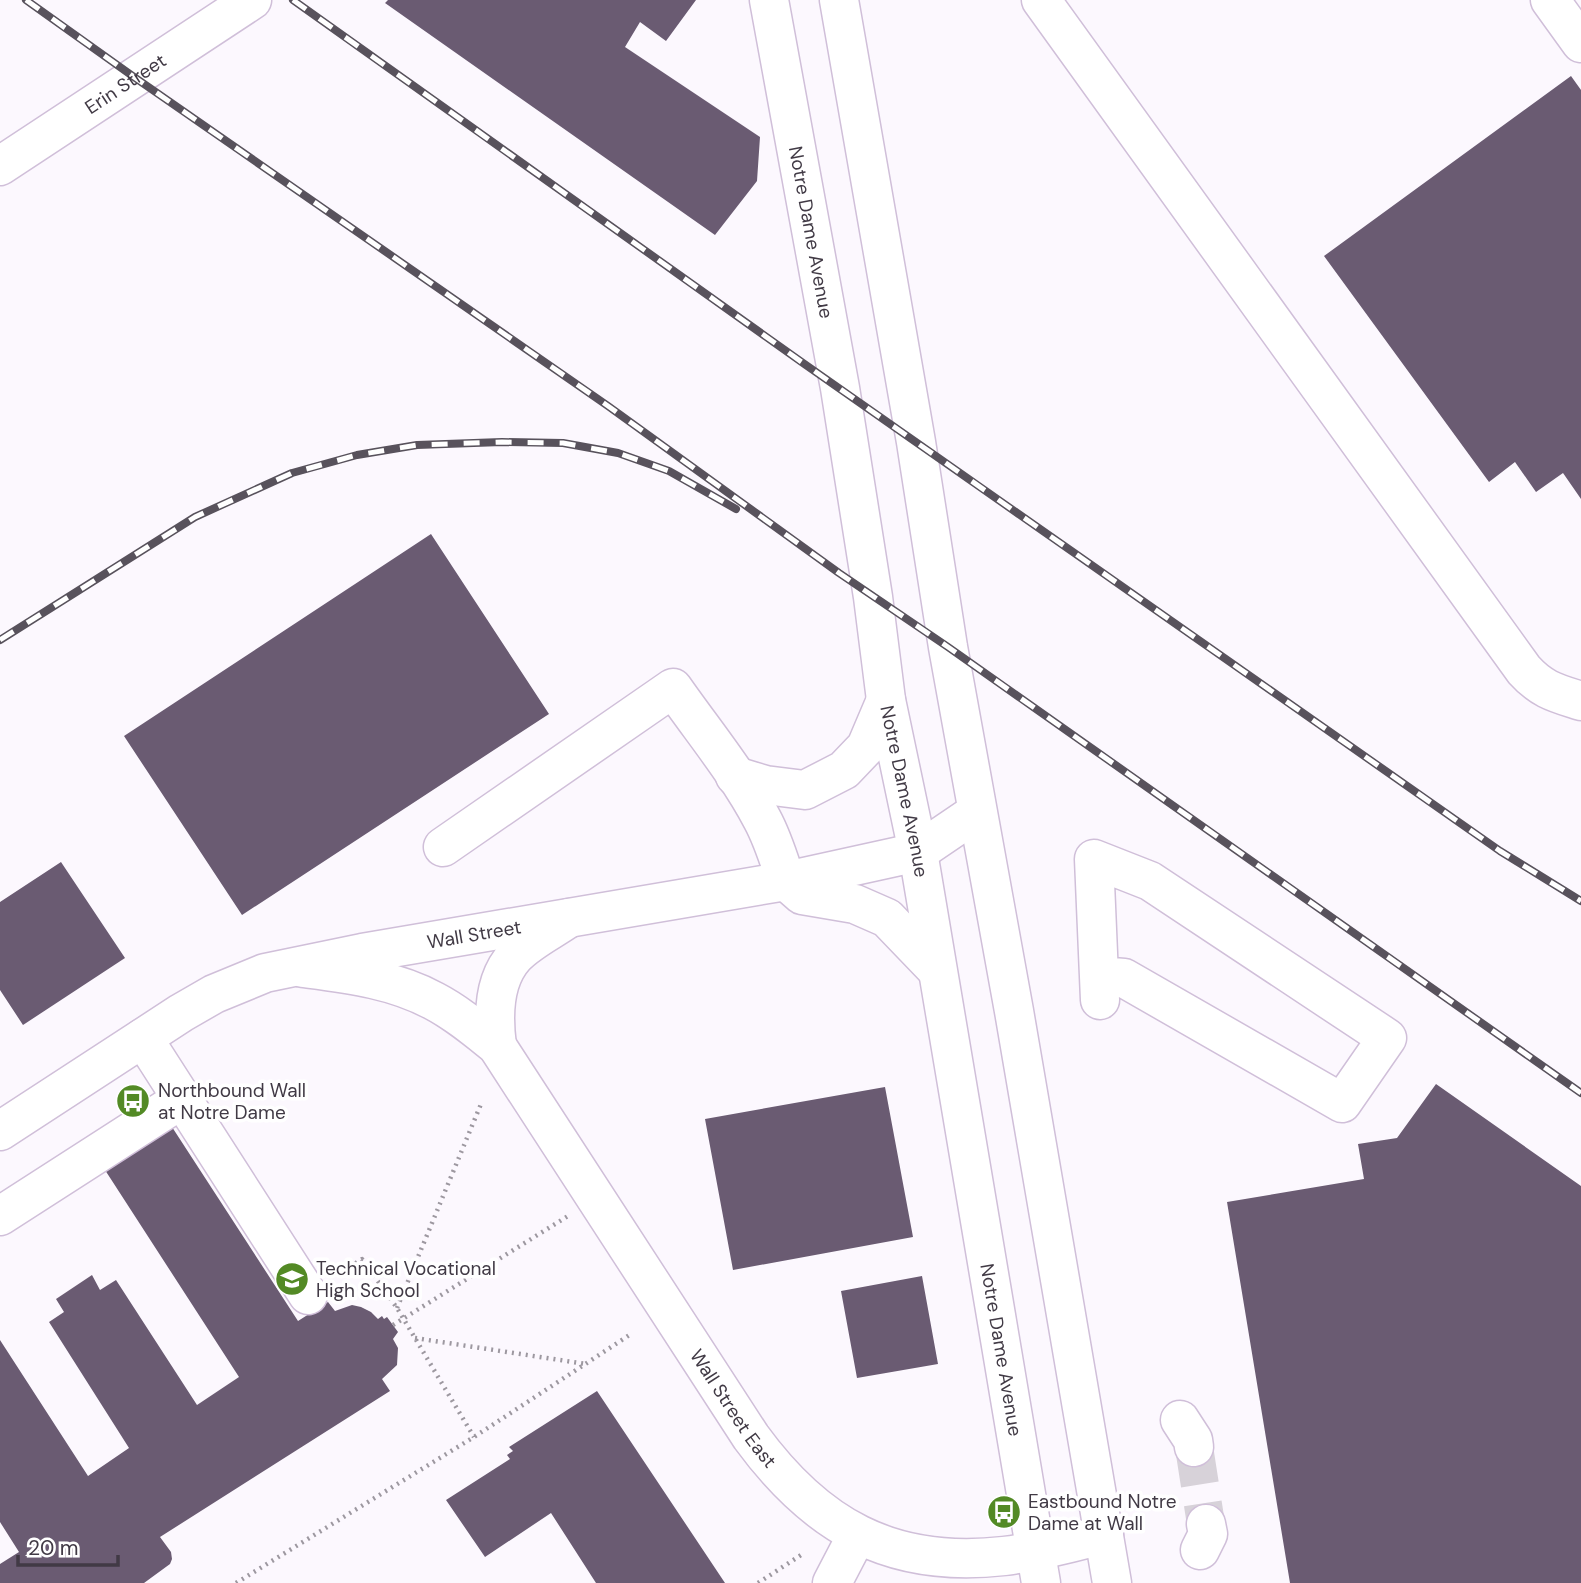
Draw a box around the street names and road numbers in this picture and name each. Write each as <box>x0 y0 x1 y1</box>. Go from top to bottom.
street label: Erin Street <box>80 48 171 119</box>
street label: Notre Dame Avenue <box>783 144 840 320</box>
street label: Notre Dame Avenue <box>875 703 935 879</box>
street label: Wall Street <box>425 914 523 954</box>
street label: Notre Dame Avenue <box>975 1262 1029 1438</box>
street label: Wall Street East <box>685 1344 782 1473</box>

